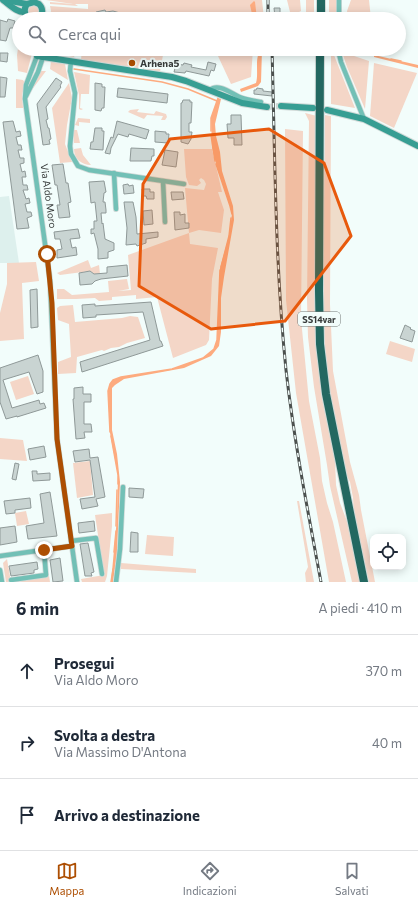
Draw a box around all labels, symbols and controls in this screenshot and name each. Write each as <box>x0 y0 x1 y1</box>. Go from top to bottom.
search box <box>12 12 406 56</box>
icon: search <box>26 23 48 45</box>
text: Cerca qui <box>58 25 121 43</box>
place label: Arhena5 <box>140 57 179 69</box>
marker: Arhena5 <box>127 58 137 68</box>
street label: Via Aldo Moro <box>39 163 59 229</box>
route start <box>38 245 56 263</box>
road number: SS14var <box>298 312 340 326</box>
map controls <box>370 534 406 570</box>
button: locate <box>370 534 406 570</box>
route end <box>35 541 53 559</box>
text: 6 min <box>16 598 59 619</box>
text: A piedi · 410 m <box>318 600 402 616</box>
text: Prosegui <box>54 654 114 672</box>
icon: ahead <box>16 660 38 682</box>
text: 370 m <box>365 663 402 679</box>
text: Via Aldo Moro <box>54 672 139 688</box>
text: Svolta a destra <box>54 726 155 744</box>
icon: right <box>16 732 38 754</box>
text: 40 m <box>372 735 402 751</box>
text: Via Massimo D'Antona <box>54 744 187 760</box>
icon: arrive <box>16 804 38 826</box>
text: Arrivo a destinazione <box>54 806 200 824</box>
tab: Mappa <box>49 860 84 897</box>
tab: Indicazioni <box>183 860 237 897</box>
tab: Salvati <box>335 860 369 897</box>

